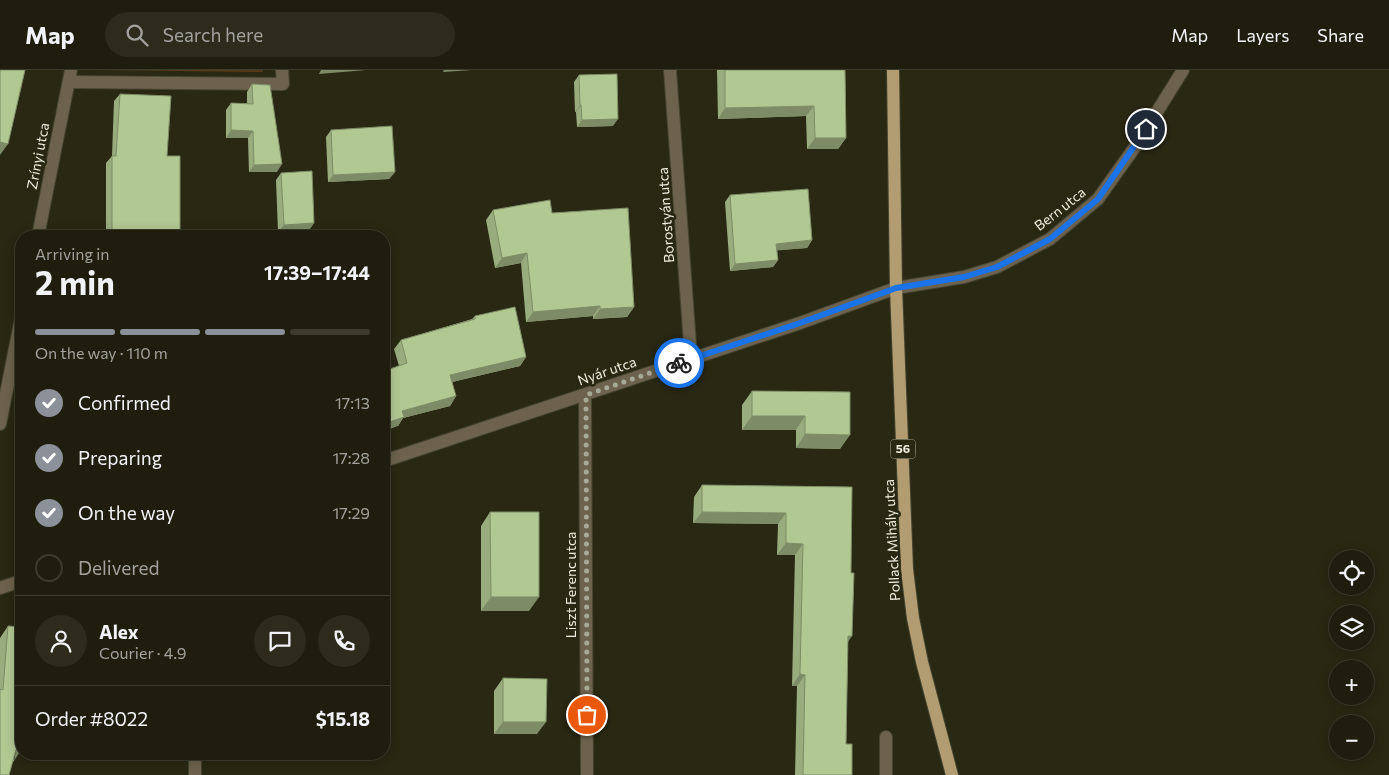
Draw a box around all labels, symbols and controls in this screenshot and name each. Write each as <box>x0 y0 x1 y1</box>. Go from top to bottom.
search box <box>105 12 455 57</box>
text: Map <box>25 20 75 49</box>
icon: search <box>123 21 151 49</box>
text: Search here <box>163 23 263 46</box>
text: Map <box>1171 24 1208 46</box>
text: Layers <box>1236 24 1289 46</box>
text: Share <box>1317 24 1364 46</box>
pin <box>1125 108 1167 150</box>
icon: home <box>1132 115 1160 143</box>
street label: Zrínyi utca <box>23 121 52 191</box>
street label: Borostyán utca <box>654 167 677 263</box>
street label: Bern utca <box>1031 183 1089 234</box>
text: Arriving in <box>35 244 109 263</box>
text: 17:39–17:44 <box>264 261 370 284</box>
text: 2 min <box>35 262 115 302</box>
courier <box>654 338 704 388</box>
text: On the way · 110 m <box>35 343 168 362</box>
icon: bike <box>665 349 693 377</box>
street label: Nyár utca <box>575 353 638 388</box>
icon: check <box>35 389 63 417</box>
text: Confirmed <box>78 391 171 414</box>
text: 17:13 <box>335 393 370 412</box>
road number: 56 <box>890 439 916 458</box>
icon: check <box>35 444 63 472</box>
text: Preparing <box>78 446 162 469</box>
text: 17:28 <box>332 448 370 467</box>
street label: Pollack Mihály utca <box>880 479 903 601</box>
icon: check <box>35 499 63 527</box>
text: On the way <box>78 501 175 524</box>
text: 17:29 <box>332 503 370 522</box>
street label: Liszt Ferenc utca <box>562 532 579 638</box>
map controls <box>1329 550 1374 760</box>
button: locate <box>1329 550 1374 595</box>
text: Delivered <box>78 556 159 579</box>
button: layers <box>1329 605 1374 650</box>
button: person <box>35 615 87 667</box>
button: chat <box>254 615 306 667</box>
button: phone <box>318 615 370 667</box>
text: Alex <box>99 620 139 643</box>
text: Courier · 4.9 <box>99 643 186 662</box>
button: + <box>1329 660 1374 705</box>
pin <box>566 694 608 736</box>
icon: bag <box>573 701 601 729</box>
text: Order #8022 <box>35 707 148 730</box>
text: $15.18 <box>316 707 370 730</box>
button: − <box>1329 715 1374 760</box>

